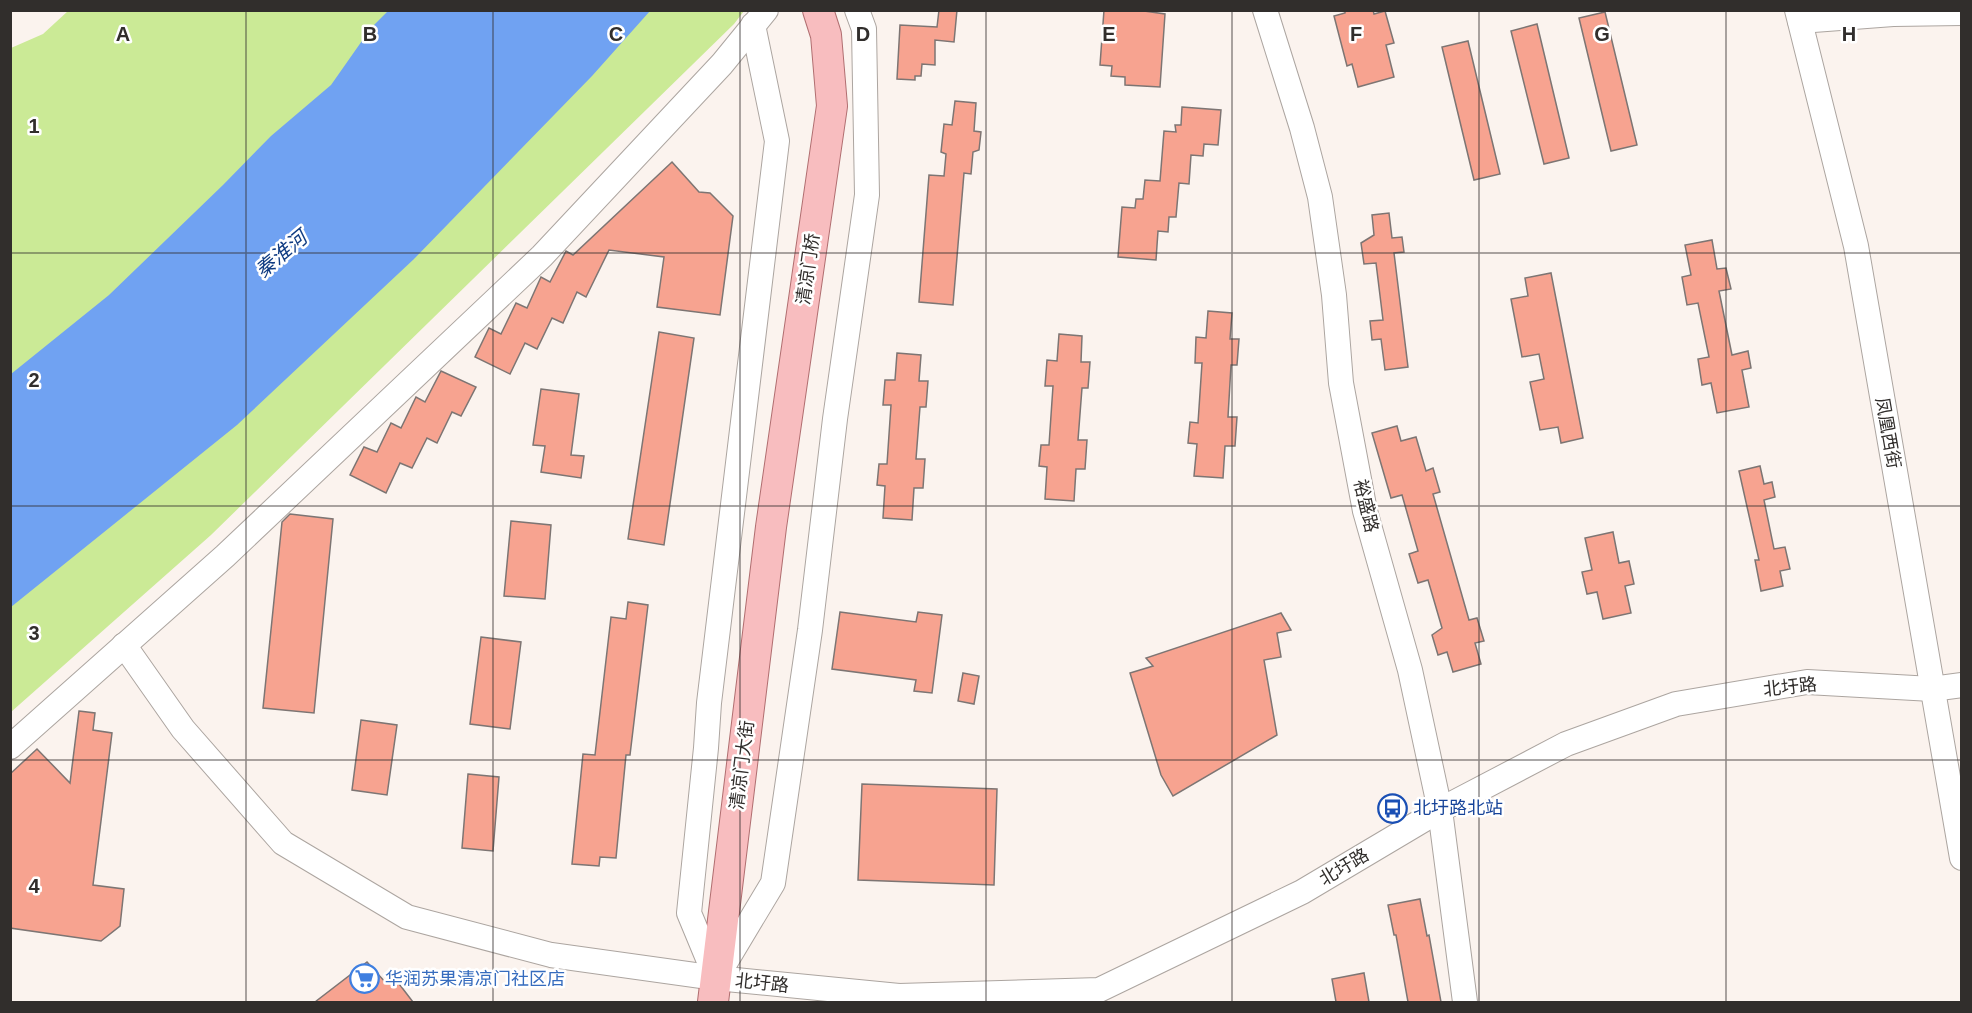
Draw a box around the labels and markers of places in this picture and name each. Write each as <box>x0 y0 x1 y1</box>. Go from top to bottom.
bus stop icon: 北圩路北站 <box>1376 792 1408 824</box>
place label: 北圩路北站 <box>1413 798 1503 818</box>
supermarket icon: 华润苏果清凉门社区店 <box>348 963 380 995</box>
place label: 华润苏果清凉门社区店 <box>385 969 565 989</box>

